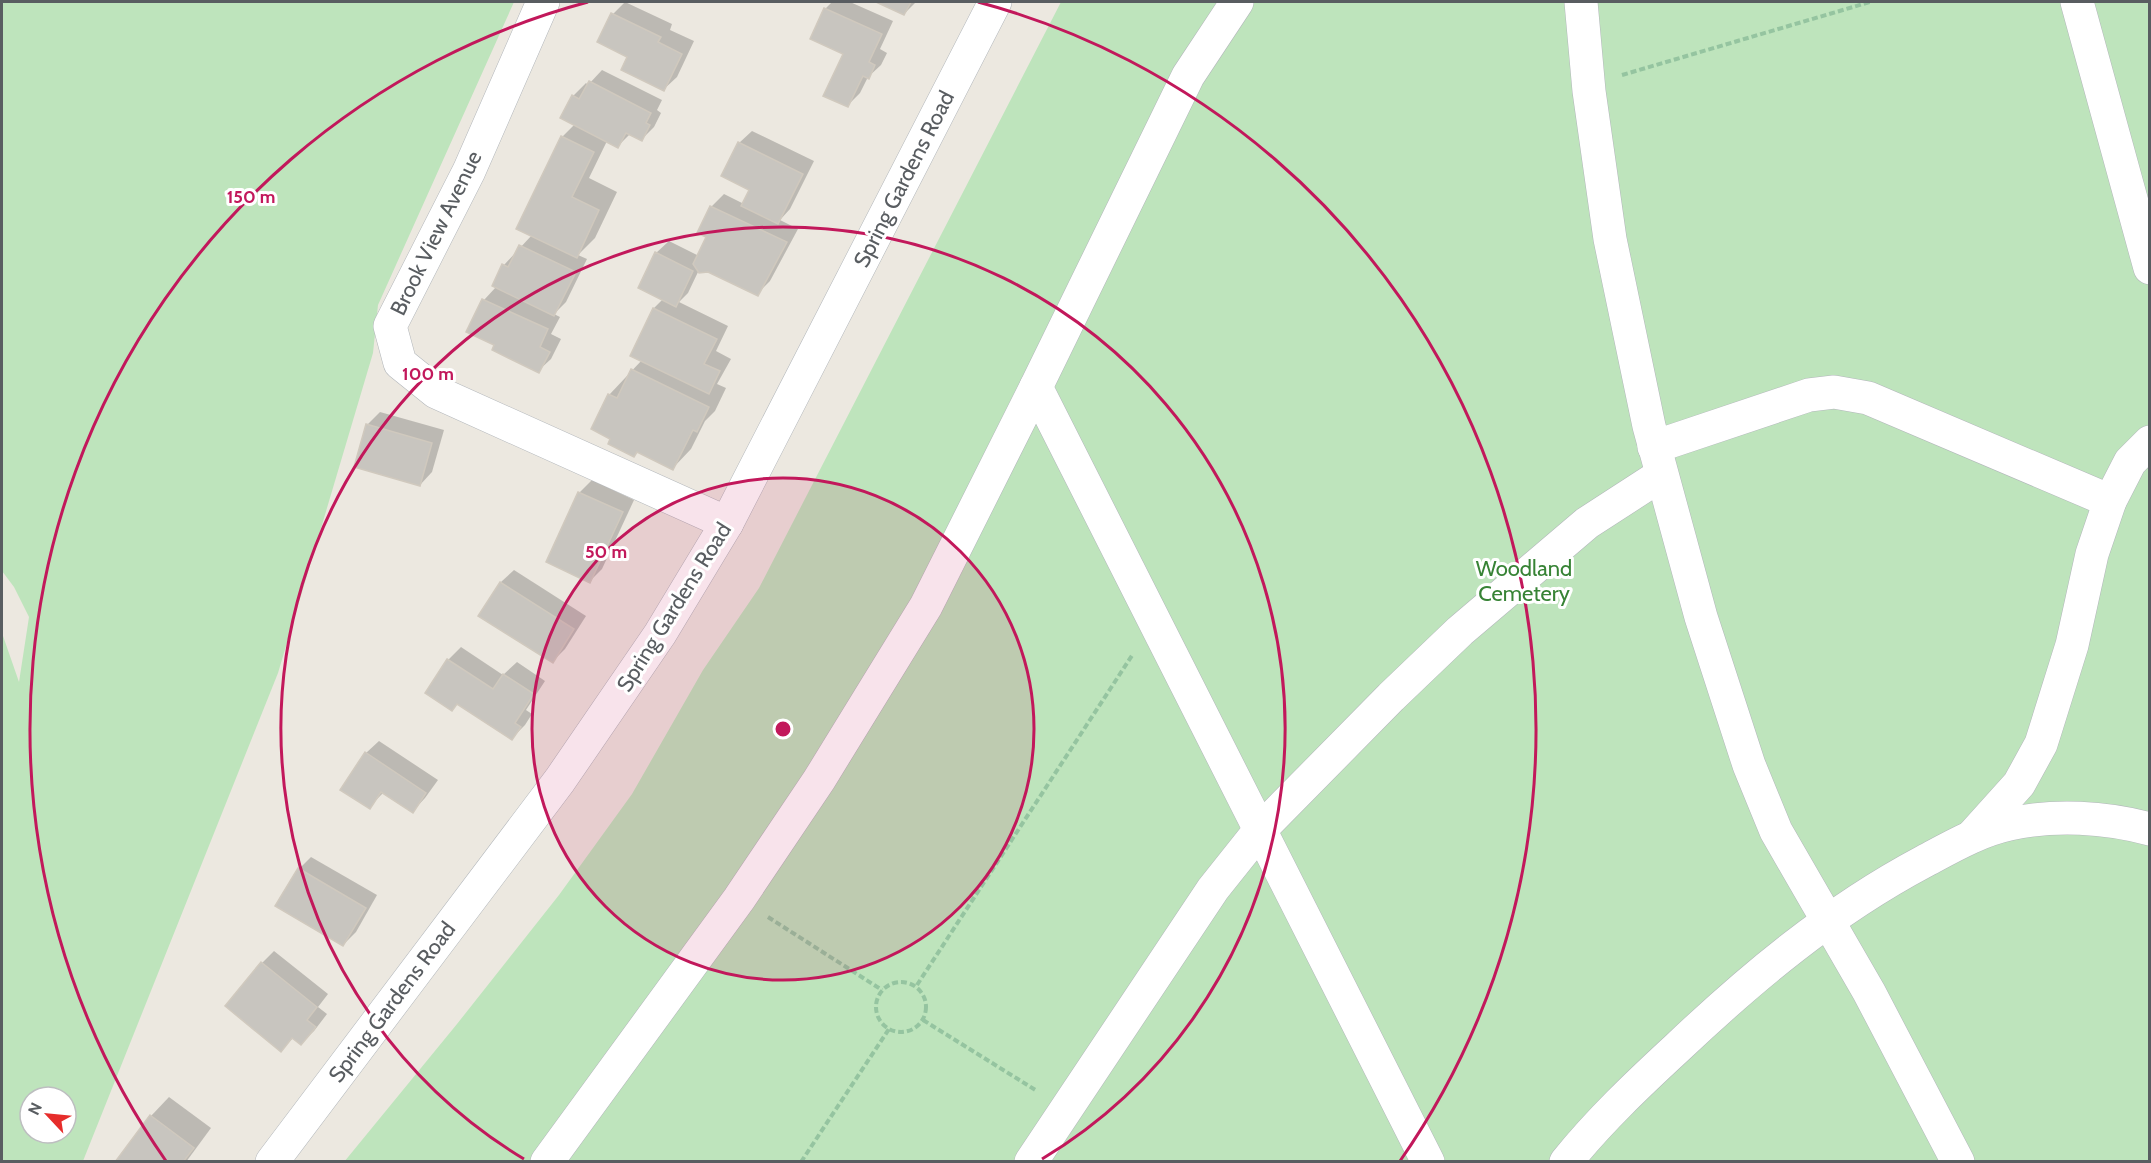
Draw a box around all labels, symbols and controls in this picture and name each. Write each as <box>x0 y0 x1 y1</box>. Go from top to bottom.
street label: Spring Gardens Road <box>848 86 960 272</box>
street label: Brook View Avenue <box>384 146 488 320</box>
text: 150 m <box>227 186 275 208</box>
text: 100 m <box>402 363 454 385</box>
street label: Spring Gardens Road <box>611 517 737 697</box>
text: 50 m <box>585 541 627 563</box>
park label: Woodland Cemetery <box>1476 555 1572 607</box>
centre of rings <box>773 719 793 739</box>
street label: Spring Gardens Road <box>323 916 461 1088</box>
north arrow <box>18 1085 78 1145</box>
text: N <box>24 1099 46 1118</box>

